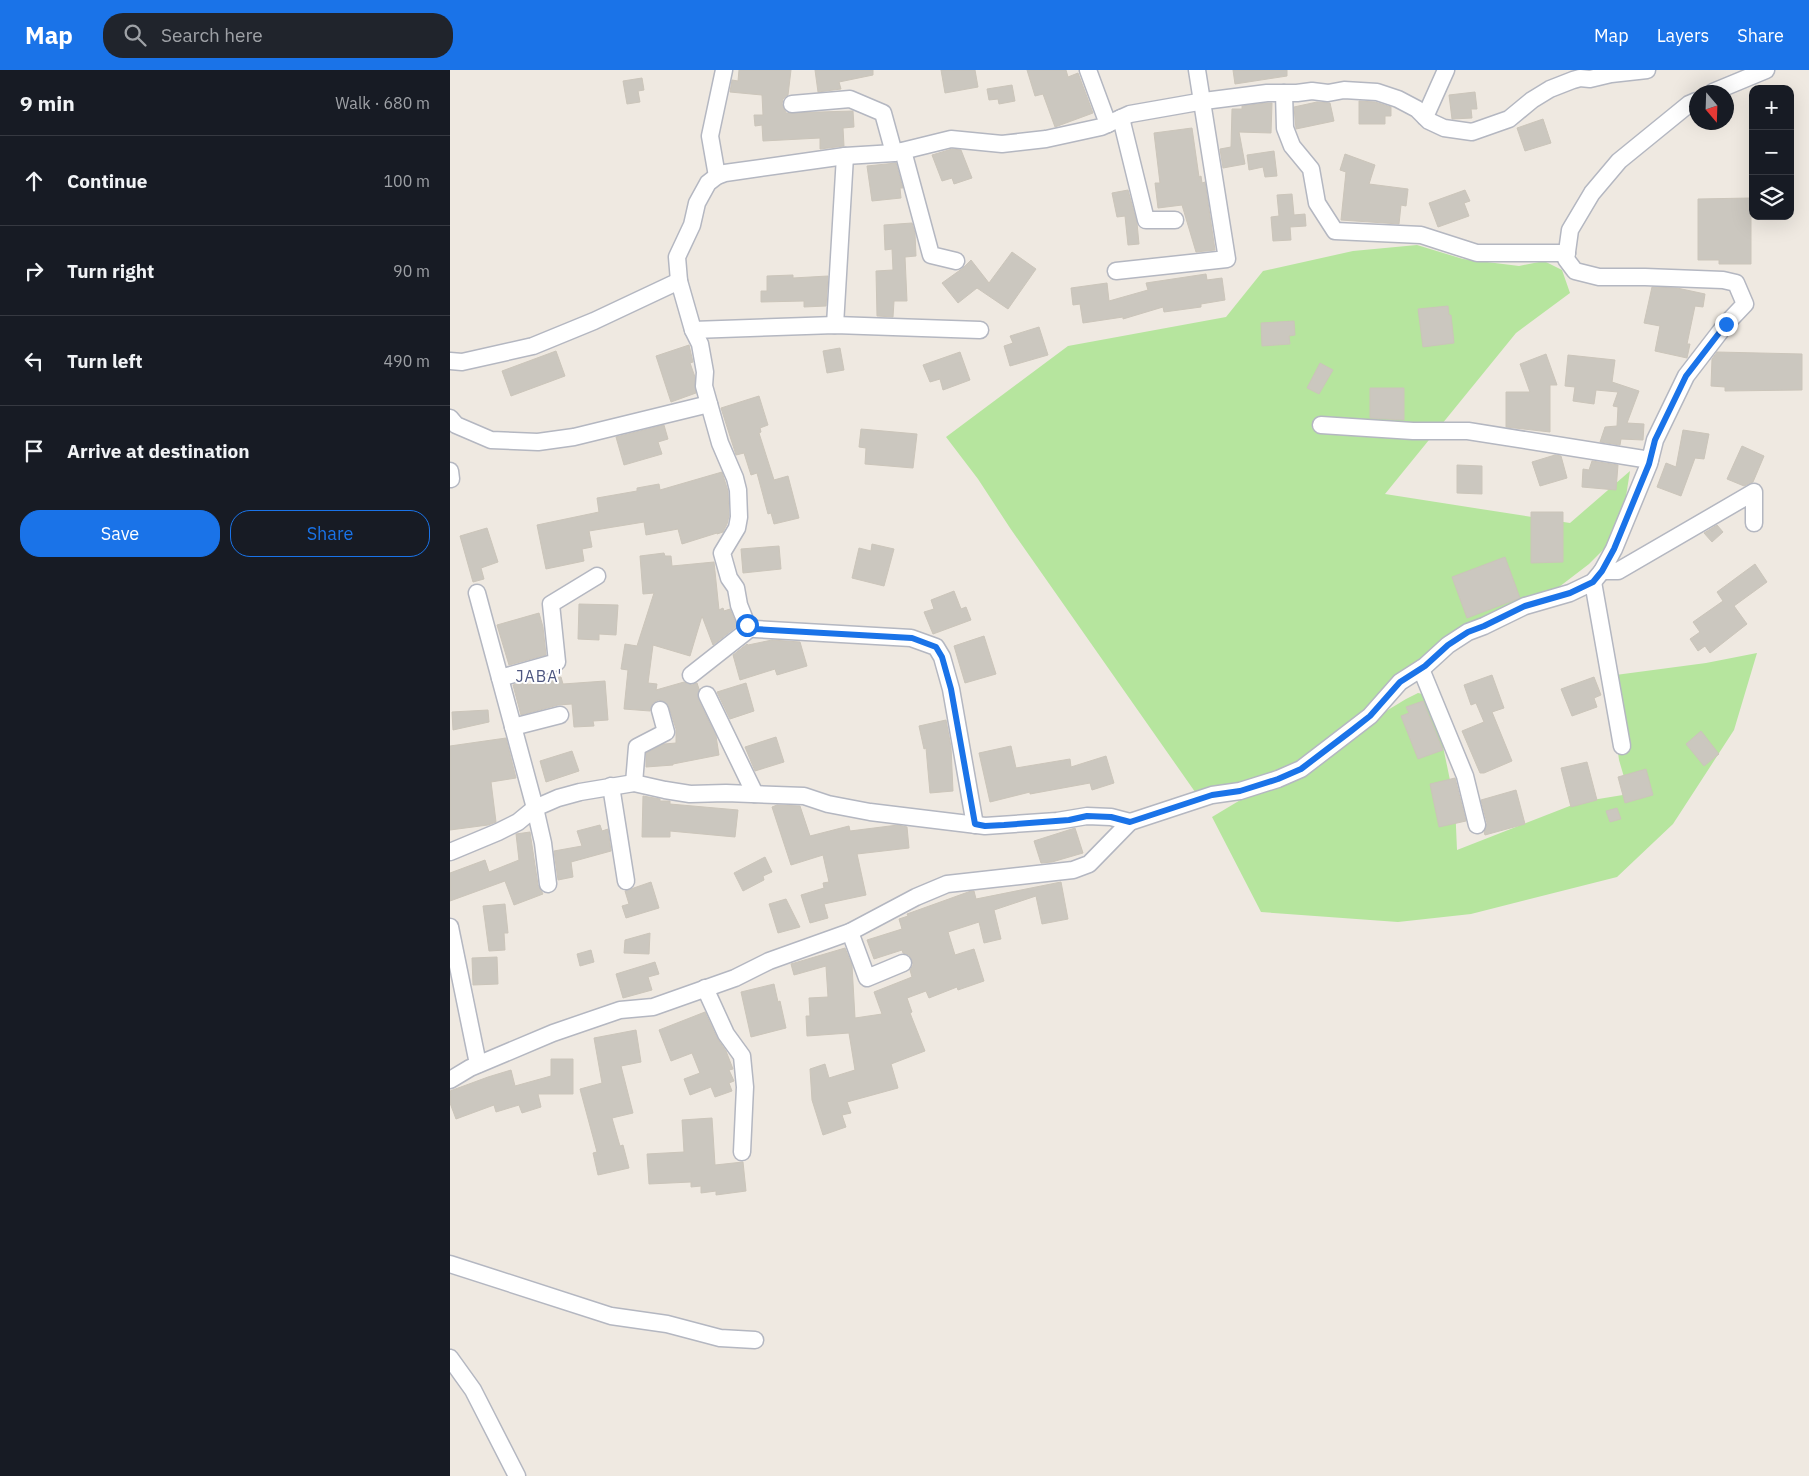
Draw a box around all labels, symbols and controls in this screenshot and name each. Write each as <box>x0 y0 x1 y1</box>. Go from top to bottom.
search box <box>103 13 453 58</box>
text: Map <box>25 19 73 51</box>
icon: search <box>121 21 149 49</box>
text: Search here <box>161 23 263 47</box>
text: Map <box>1594 24 1629 47</box>
text: Layers <box>1657 24 1709 47</box>
text: Share <box>1737 24 1784 47</box>
north arrow <box>1689 85 1734 130</box>
map controls <box>1749 85 1794 220</box>
button: + <box>1749 85 1794 130</box>
text: 9 min <box>20 89 75 117</box>
text: Walk · 680 m <box>335 93 430 113</box>
button: − <box>1749 130 1794 175</box>
icon: ahead <box>20 167 48 195</box>
text: Continue <box>67 169 147 193</box>
text: 100 m <box>383 171 430 191</box>
button: layers <box>1749 175 1794 220</box>
icon: right <box>20 257 48 285</box>
text: Turn right <box>67 259 154 283</box>
text: 90 m <box>393 261 430 281</box>
route end <box>1715 313 1738 336</box>
icon: left <box>20 347 48 375</box>
text: Turn left <box>67 349 143 373</box>
text: 490 m <box>383 351 430 371</box>
icon: arrive <box>20 437 48 465</box>
text: Arrive at destination <box>67 439 250 463</box>
button: Save <box>20 510 220 557</box>
button: Share <box>230 510 430 557</box>
route start <box>736 614 759 637</box>
district label: JABA' <box>516 666 562 686</box>

